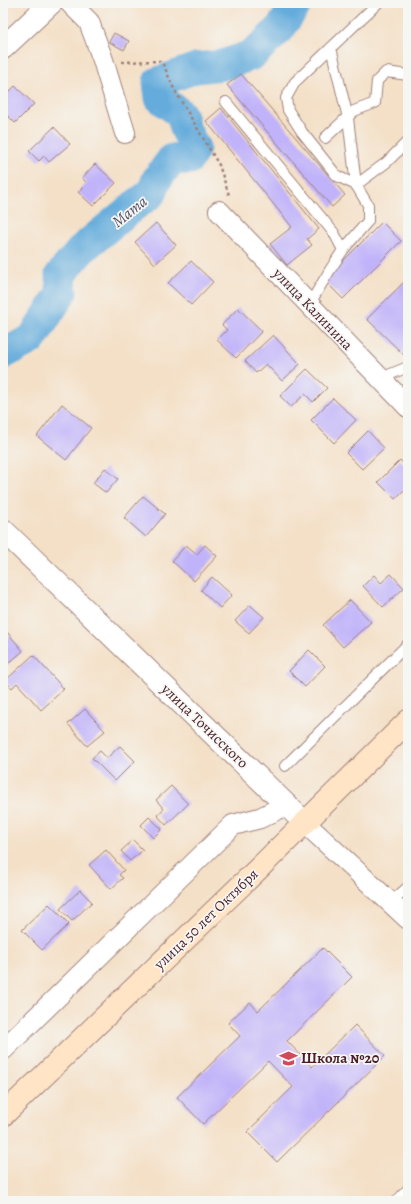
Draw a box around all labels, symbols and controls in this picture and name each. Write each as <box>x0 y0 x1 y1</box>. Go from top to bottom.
water label: Мата <box>107 191 152 233</box>
street label: улица Калинина <box>268 263 357 354</box>
street label: улица Точисского <box>156 679 253 773</box>
street label: улица 50 лет Октября <box>149 864 262 975</box>
school or university icon: Школа №20 <box>278 1048 298 1068</box>
place label: Школа №20 <box>301 1048 380 1068</box>

